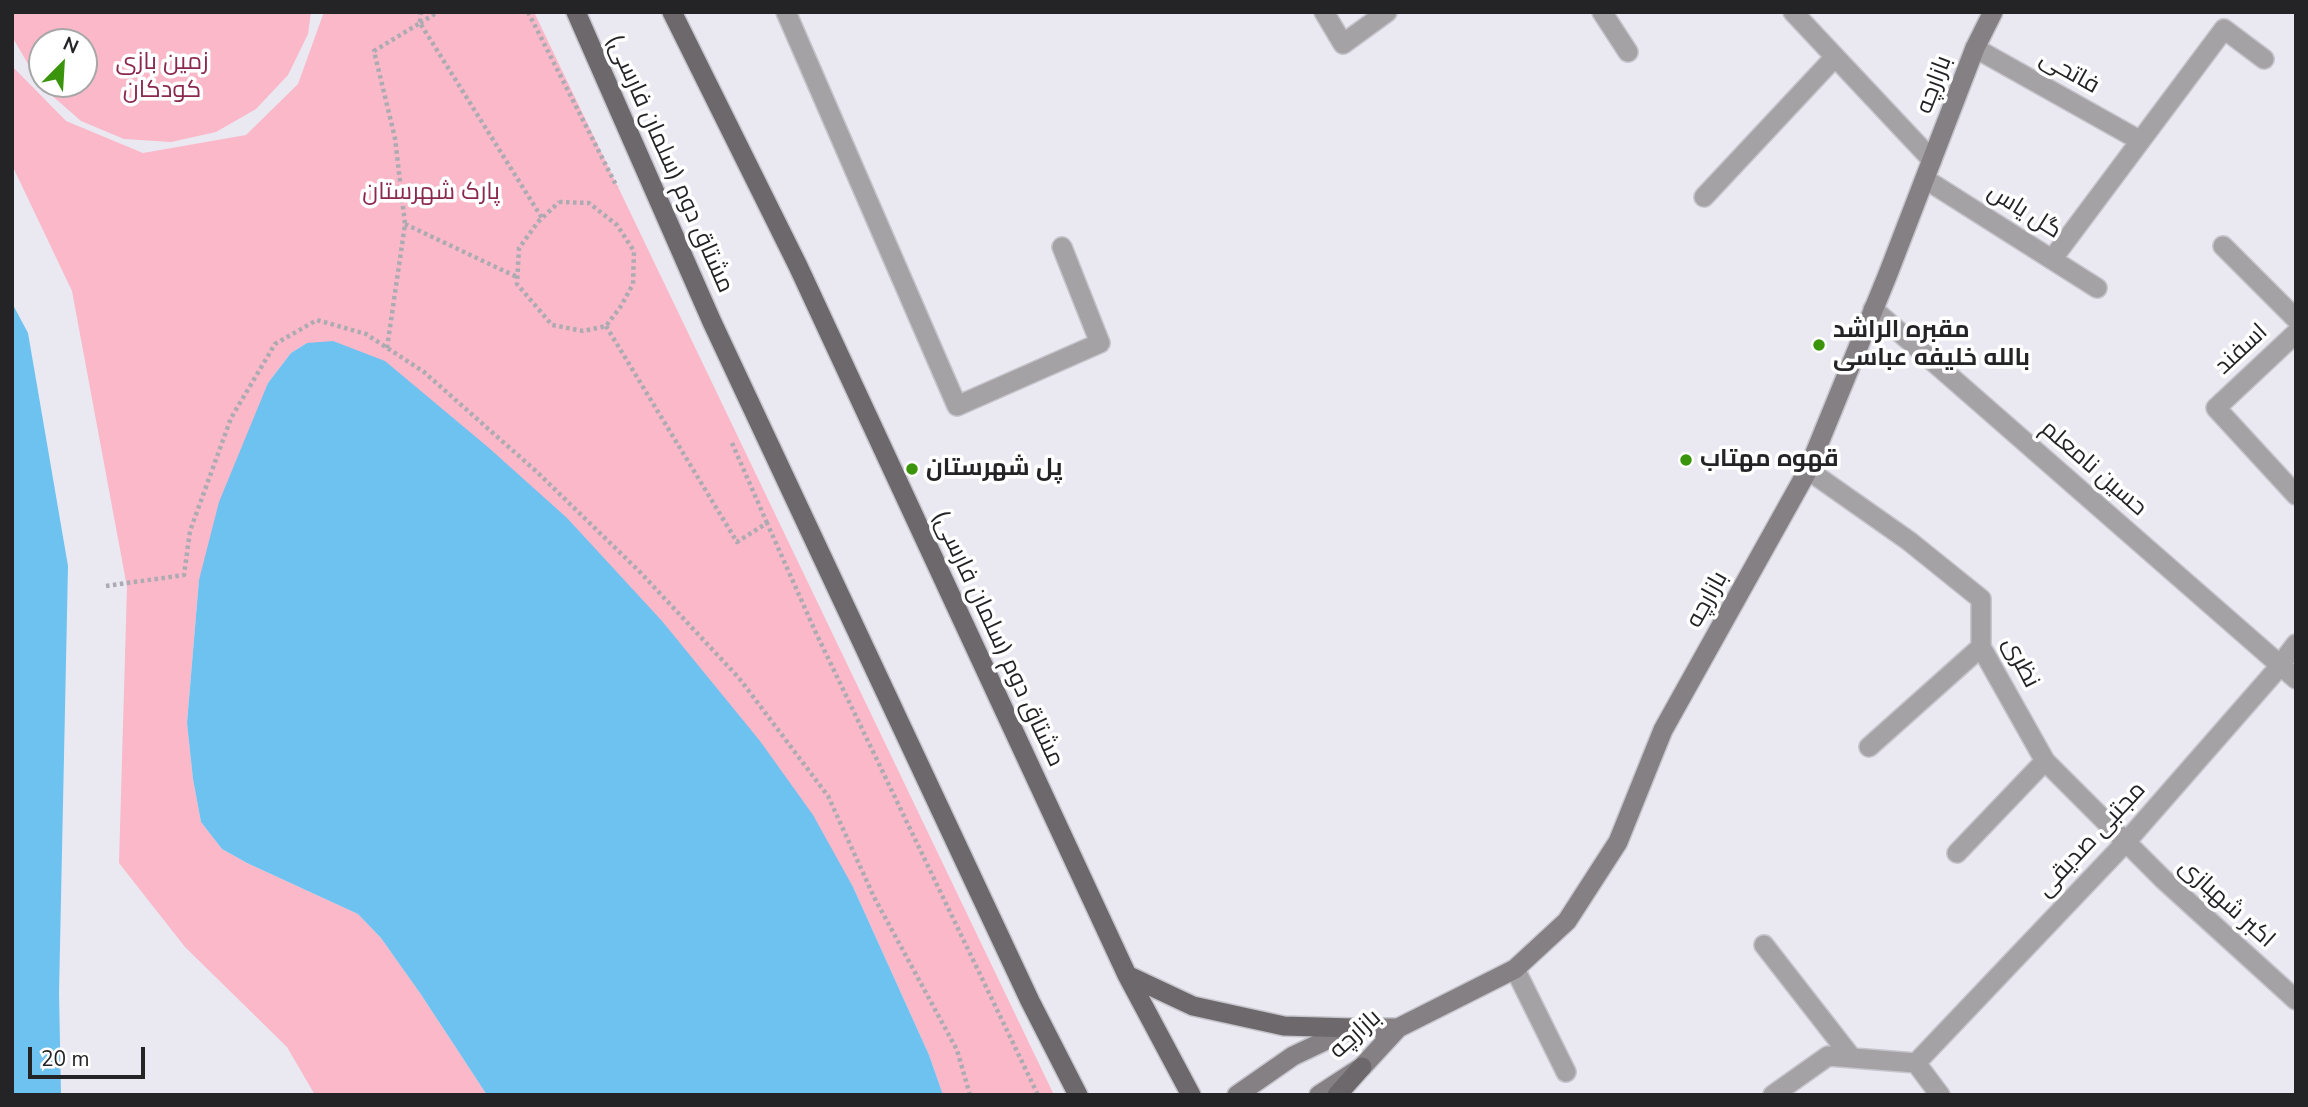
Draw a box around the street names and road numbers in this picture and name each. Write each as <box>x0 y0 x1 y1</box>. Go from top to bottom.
street label: مشتاق دوم (سلمان فارسی) <box>599 30 739 298</box>
street label: فاتحی <box>2034 45 2104 101</box>
street label: بازارچه <box>1911 52 1959 118</box>
street label: گل یاس <box>1982 178 2066 246</box>
street label: اسفند <box>2210 318 2274 382</box>
street label: حسین نامعلم <box>2034 415 2152 523</box>
street label: مشتاق دوم (سلمان فارسی) <box>925 506 1069 772</box>
street label: بازارچه <box>1681 567 1735 633</box>
street label: نظری <box>1995 633 2045 693</box>
street label: مجتبی صدیقی <box>2031 776 2153 904</box>
street label: اکبر شهبازی <box>2172 853 2280 955</box>
street label: بازارچه <box>1324 1004 1388 1066</box>

